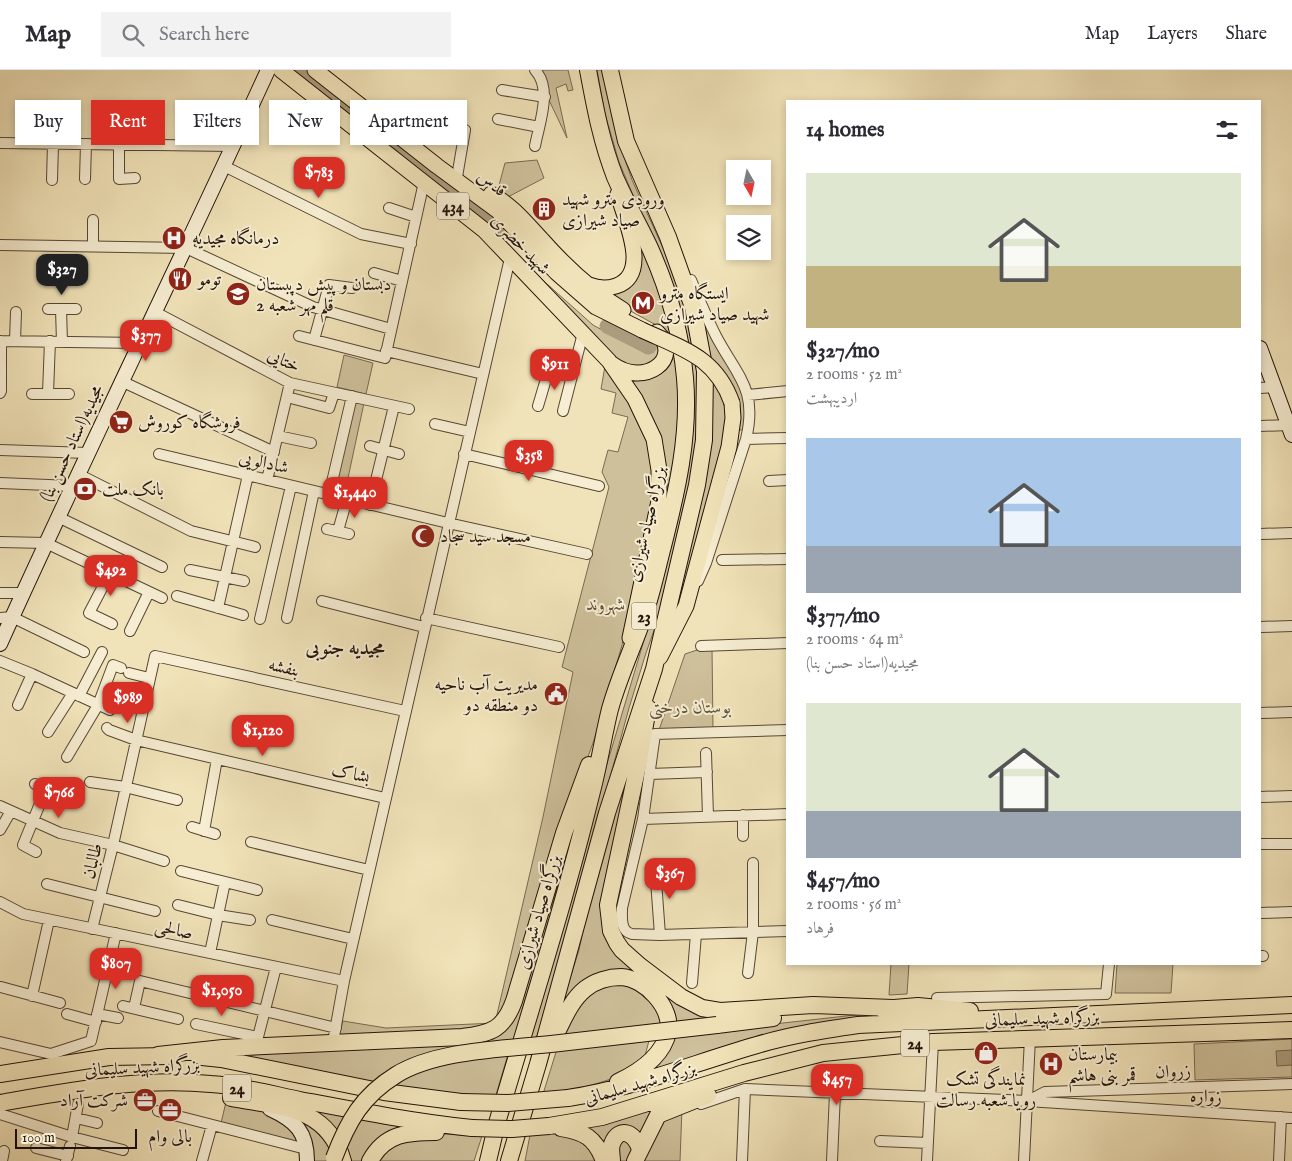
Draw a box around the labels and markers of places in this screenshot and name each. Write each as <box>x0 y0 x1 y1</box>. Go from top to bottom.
pin: $783 <box>289 156 349 199</box>
place label: ورودی مترو شهید صیاد شیرازی <box>562 189 665 233</box>
building icon: ورودی مترو شهید صیاد شیرازی <box>531 196 557 222</box>
hospital icon: درمانگاه مجیدیه <box>161 225 187 251</box>
place label: درمانگاه مجیدیه <box>192 226 279 251</box>
pin: $327 <box>32 254 92 296</box>
restaurant icon: تومو <box>167 266 193 292</box>
place label: تومو <box>196 269 221 292</box>
place label: دبستان و پیش دپبستان قلم مهر شعبه 2 <box>256 274 391 323</box>
school or university icon: دبستان و پیش دپبستان قلم مهر شعبه 2 <box>225 281 251 307</box>
place label: ایستگاه مترو شهید صیاد شیرازی <box>658 281 769 327</box>
metro station icon: ایستگاه مترو شهید صیاد شیرازی <box>630 290 656 316</box>
pin: $377 <box>116 320 176 362</box>
pin: $911 <box>525 348 585 391</box>
supermarket icon: فروشگاه کوروش <box>108 409 134 435</box>
place label: فروشگاه کوروش <box>138 410 241 435</box>
pin: $358 <box>499 440 559 482</box>
bank icon: بانک ملت <box>72 476 98 502</box>
pin: $1,440 <box>314 476 396 519</box>
place label: بانک ملت <box>102 479 164 502</box>
mosque icon: مسجد سید سجاد <box>410 523 436 549</box>
place label: مسجد سید سجاد <box>440 526 531 549</box>
pin: $492 <box>81 554 141 597</box>
place label: مدیریت آب ناحیه دو منطقه دو <box>434 674 538 718</box>
public building icon: مدیریت آب ناحیه دو منطقه دو <box>543 681 569 707</box>
pin: $989 <box>98 682 158 724</box>
pin: $1,120 <box>222 714 304 757</box>
pin: $766 <box>29 776 89 819</box>
pin: $367 <box>640 858 700 900</box>
pin: $807 <box>86 948 146 990</box>
pin: $1,050 <box>181 974 263 1017</box>
shop icon: نمایندگی تشک رویا شعبه رسالت <box>973 1040 999 1066</box>
place label: بیمارستان قمر بنی هاشم <box>1068 1044 1136 1093</box>
hospital icon: بیمارستان قمر بنی هاشم <box>1038 1051 1064 1077</box>
pin: $457 <box>807 1064 867 1106</box>
place label: نمایندگی تشک رویا شعبه رسالت <box>936 1065 1036 1113</box>
office icon: شرکت آراد <box>132 1087 158 1113</box>
place label: شرکت آراد <box>60 1090 128 1113</box>
office icon: بالی وام <box>157 1097 183 1123</box>
place label: بالی وام <box>148 1126 192 1152</box>

